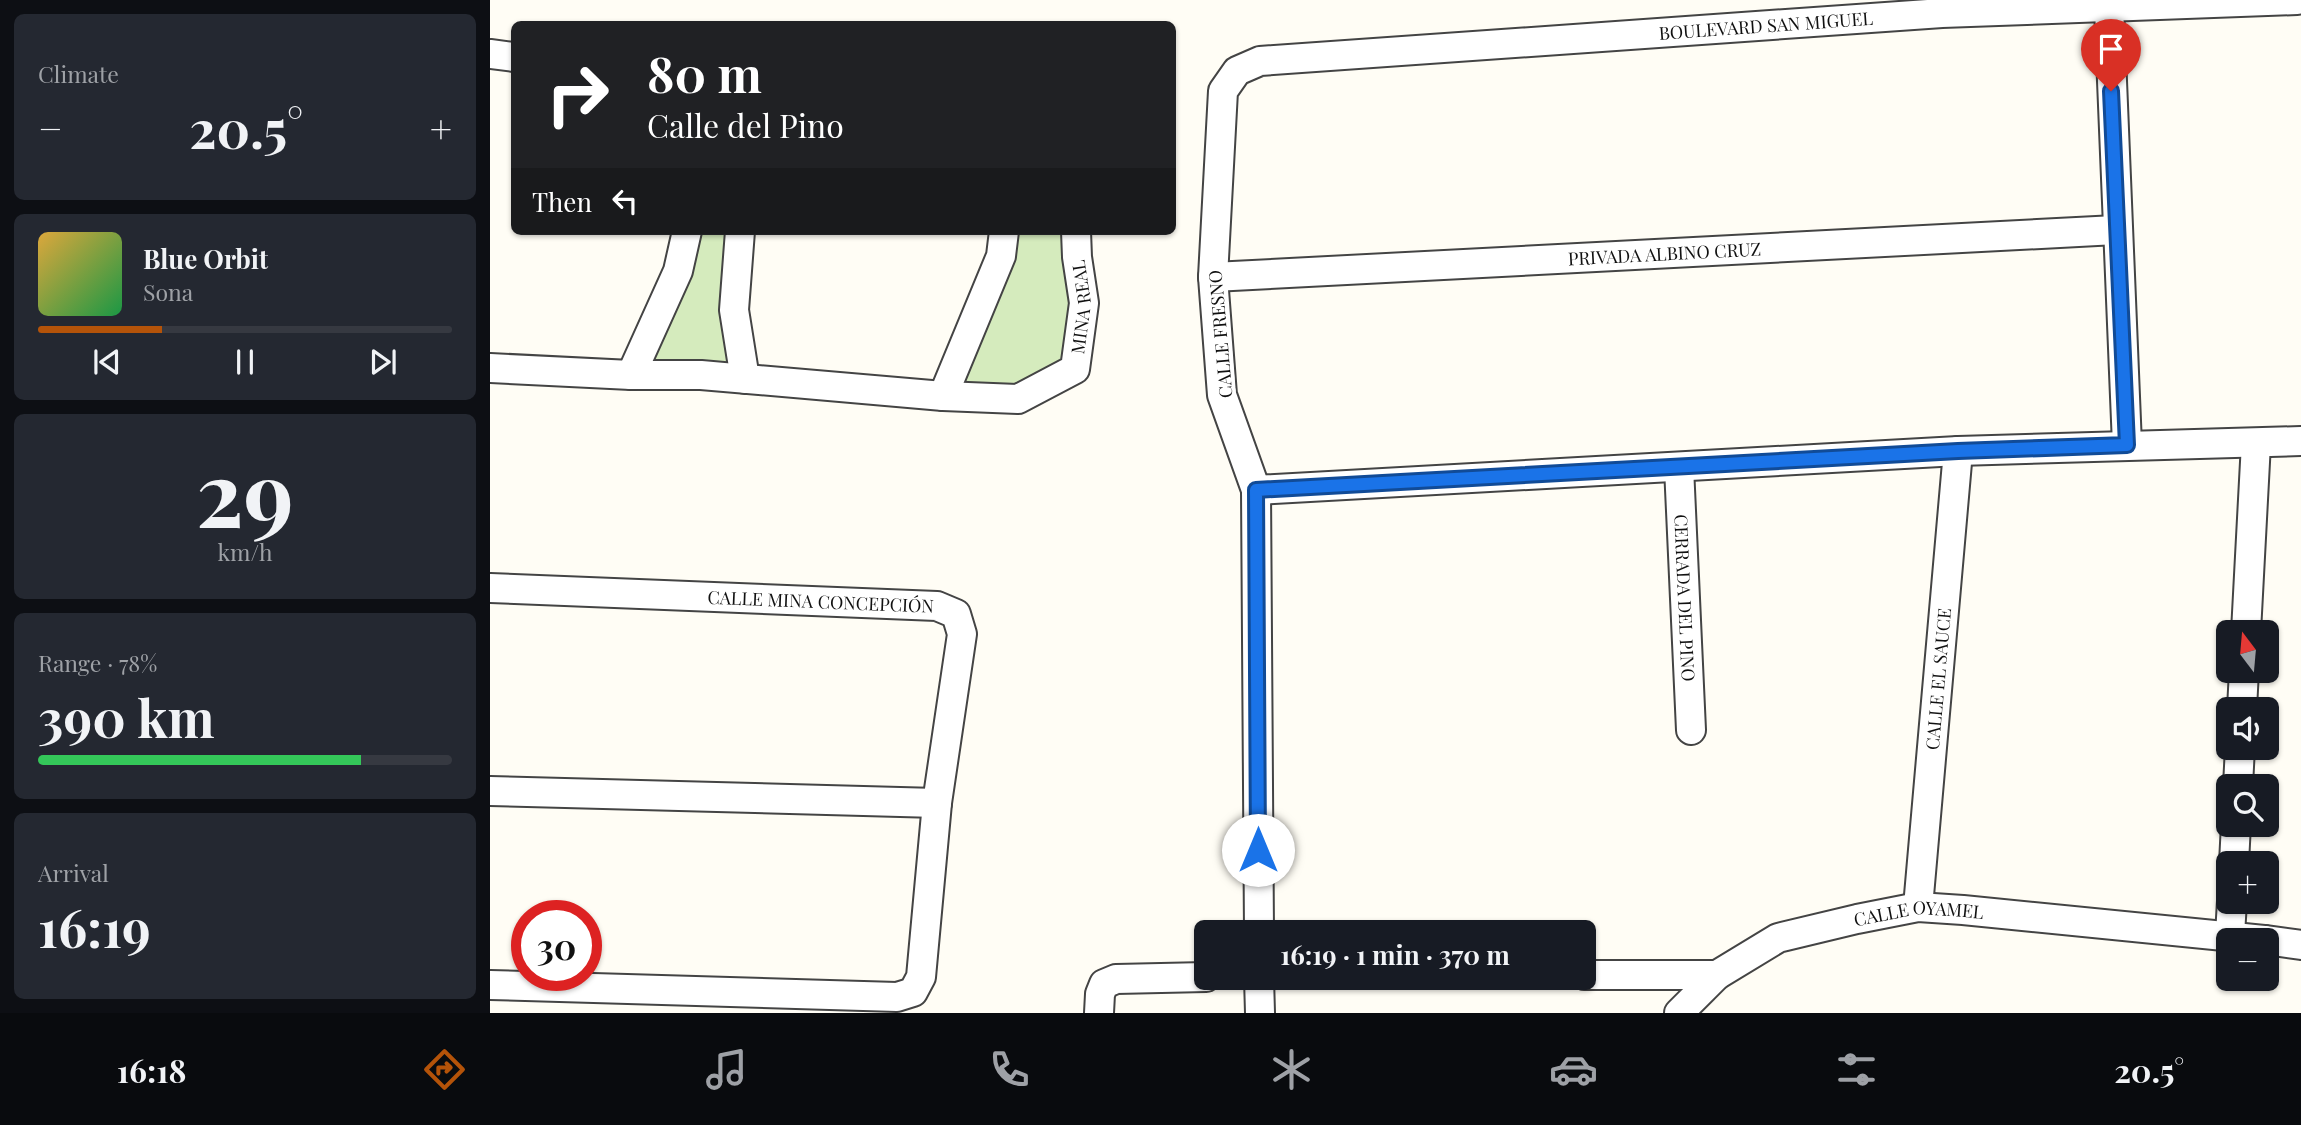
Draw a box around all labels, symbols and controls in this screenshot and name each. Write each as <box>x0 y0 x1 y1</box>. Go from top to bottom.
street label: BOULEVARD SAN MIGUEL <box>1658 6 1874 45</box>
pin <box>2081 19 2141 91</box>
icon: arrive <box>2092 30 2130 68</box>
text: 80 m <box>647 40 762 105</box>
icon: right <box>532 49 623 140</box>
text: Climate <box>38 58 119 89</box>
text: 20.5° <box>189 93 303 162</box>
text: − <box>38 102 63 153</box>
text: + <box>430 102 452 153</box>
text: Calle del Pino <box>647 103 844 146</box>
icon: left <box>606 182 644 220</box>
text: Then <box>532 184 592 219</box>
street label: PRIVADA ALBINO CRUZ <box>1567 236 1762 271</box>
text: Blue Orbit <box>143 241 268 276</box>
street label: MINA REAL <box>1065 258 1096 356</box>
street label: CALLE FRESNO <box>1202 269 1238 399</box>
text: Sona <box>143 276 193 307</box>
icon: previous <box>88 343 126 381</box>
icon: pause <box>226 343 264 381</box>
icon: next <box>364 343 402 381</box>
text: 29 <box>196 430 294 551</box>
street label: CERRADA DEL PINO <box>1669 514 1701 682</box>
text: km/h <box>217 536 273 567</box>
street label: CALLE MINA CONCEPCIÓN <box>707 585 935 618</box>
street label: CALLE EL SAUCE <box>1920 607 1956 751</box>
north arrow <box>2216 620 2278 682</box>
map controls <box>2216 620 2279 991</box>
text: Range · 78% <box>38 647 157 678</box>
text: 390 km <box>38 682 215 751</box>
button: sound <box>2216 697 2279 760</box>
button: search <box>2216 774 2279 837</box>
position arrow <box>1221 813 1295 887</box>
button: + <box>2216 851 2279 914</box>
text: Arrival <box>38 857 109 888</box>
text: 16:19 <box>38 892 151 961</box>
street label: CALLE OYAMEL <box>1852 895 1985 931</box>
speed limit sign: 30 <box>511 900 602 991</box>
button: − <box>2216 928 2279 991</box>
text: 16:19 · 1 min · 370 m <box>1280 937 1510 972</box>
icon: directions <box>420 1045 469 1094</box>
icon: music <box>702 1045 751 1094</box>
icon: phone <box>985 1045 1034 1094</box>
icon: climate <box>1267 1045 1316 1094</box>
icon: car <box>1549 1045 1598 1094</box>
icon: filters <box>1832 1045 1881 1094</box>
text: 16:18 <box>117 1048 186 1091</box>
text: 20.5° <box>2114 1048 2184 1091</box>

